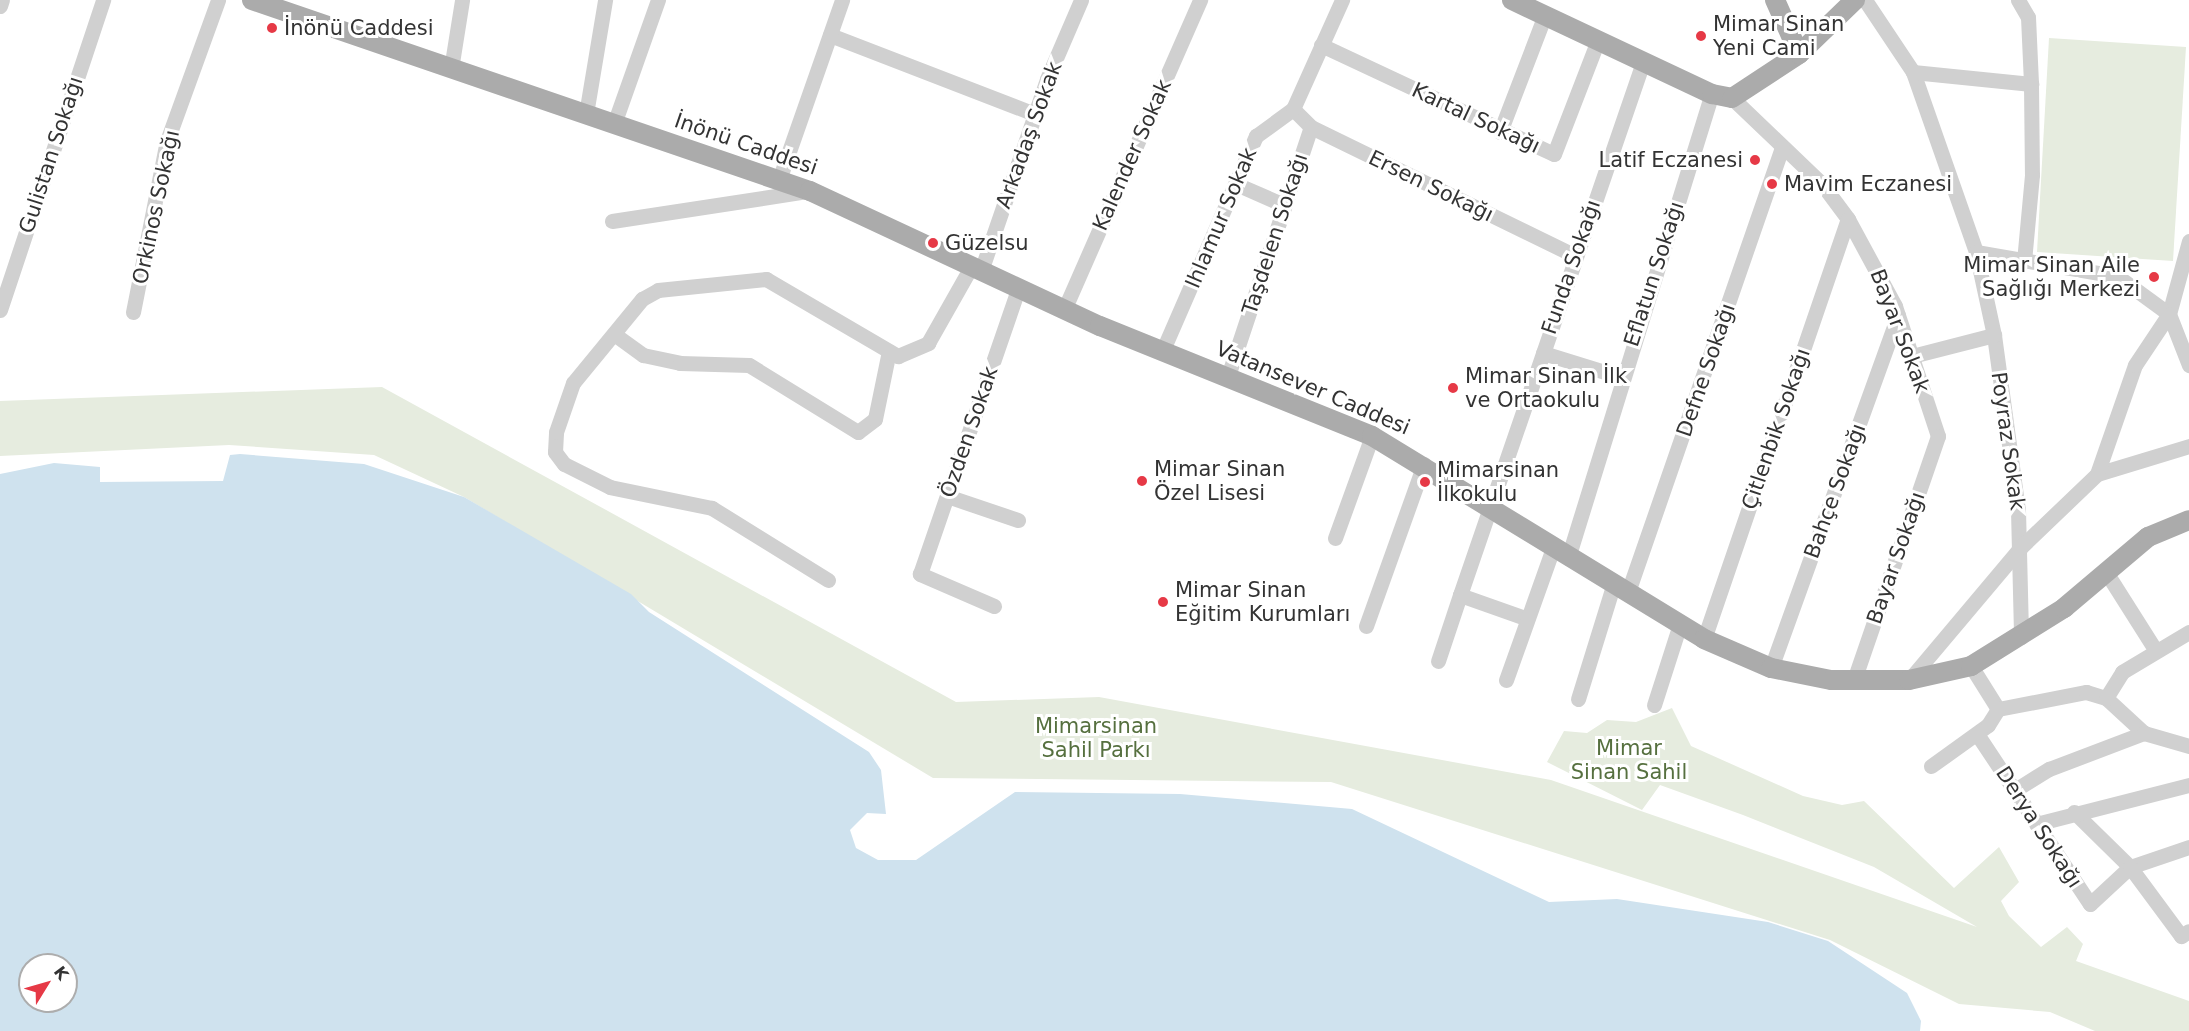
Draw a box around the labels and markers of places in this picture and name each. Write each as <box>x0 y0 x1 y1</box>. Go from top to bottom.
place label: Mimar Sinan Yeni Cami <box>1713 11 1844 61</box>
place label: İnönü Caddesi <box>284 15 434 41</box>
marker: İnönü Caddesi <box>265 21 279 35</box>
marker: Mimar Sinan Yeni Cami <box>1694 29 1708 43</box>
place label: Latif Eczanesi <box>1599 147 1743 173</box>
marker: Latif Eczanesi <box>1748 153 1762 167</box>
place label: Mavim Eczanesi <box>1784 171 1952 197</box>
marker: Mavim Eczanesi <box>1765 177 1779 191</box>
place label: Güzelsu <box>945 230 1029 256</box>
marker: Güzelsu <box>926 236 940 250</box>
place label: Mimar Sinan Aile Sağlığı Merkezi <box>1963 252 2140 302</box>
marker: Mimar Sinan Aile Sağlığı Merkezi <box>2145 268 2163 286</box>
place label: Mimar Sinan İlk ve Ortaokulu <box>1465 363 1627 413</box>
marker: Mimar Sinan İlk ve Ortaokulu <box>1446 381 1460 395</box>
place label: Mimar Sinan Özel Lisesi <box>1154 456 1285 506</box>
place label: Mimarsinan İlkokulu <box>1437 457 1559 507</box>
marker: Mimar Sinan Özel Lisesi <box>1135 474 1149 488</box>
marker: Mimarsinan İlkokulu <box>1418 475 1432 489</box>
place label: Mimar Sinan Eğitim Kurumları <box>1175 577 1350 627</box>
marker: Mimar Sinan Eğitim Kurumları <box>1156 595 1170 609</box>

